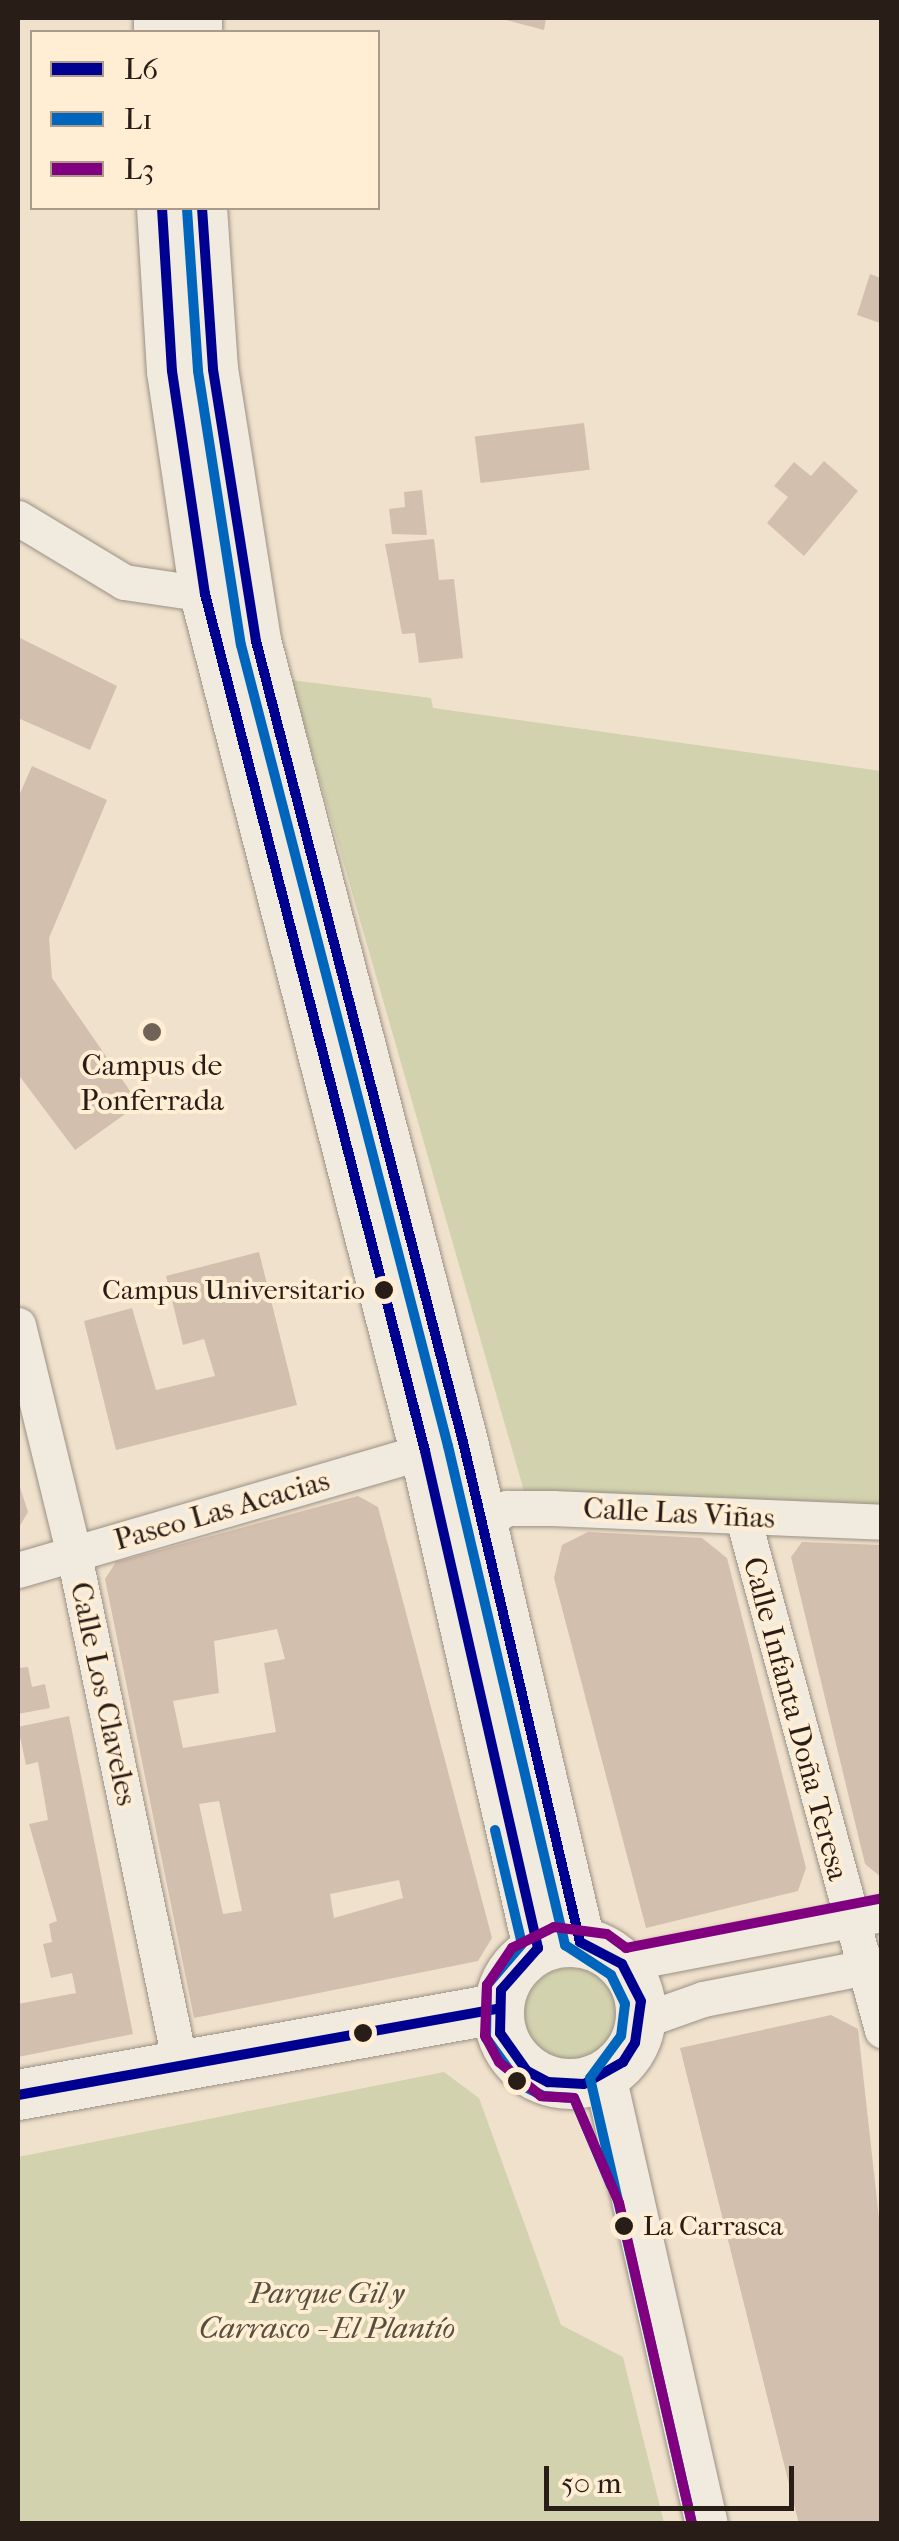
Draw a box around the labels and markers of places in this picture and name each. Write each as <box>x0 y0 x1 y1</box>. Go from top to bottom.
marker: Campus de Ponferrada <box>141 1021 163 1043</box>
place label: Campus de Ponferrada <box>80 1048 224 1118</box>
place label: Campus Universitario <box>102 1273 365 1307</box>
marker: Campus Universitario <box>374 1280 394 1300</box>
unlabelled marker <box>353 2023 373 2043</box>
unlabelled marker <box>507 2071 527 2091</box>
place label: La Carrasca <box>643 2209 783 2243</box>
marker: La Carrasca <box>614 2216 634 2236</box>

